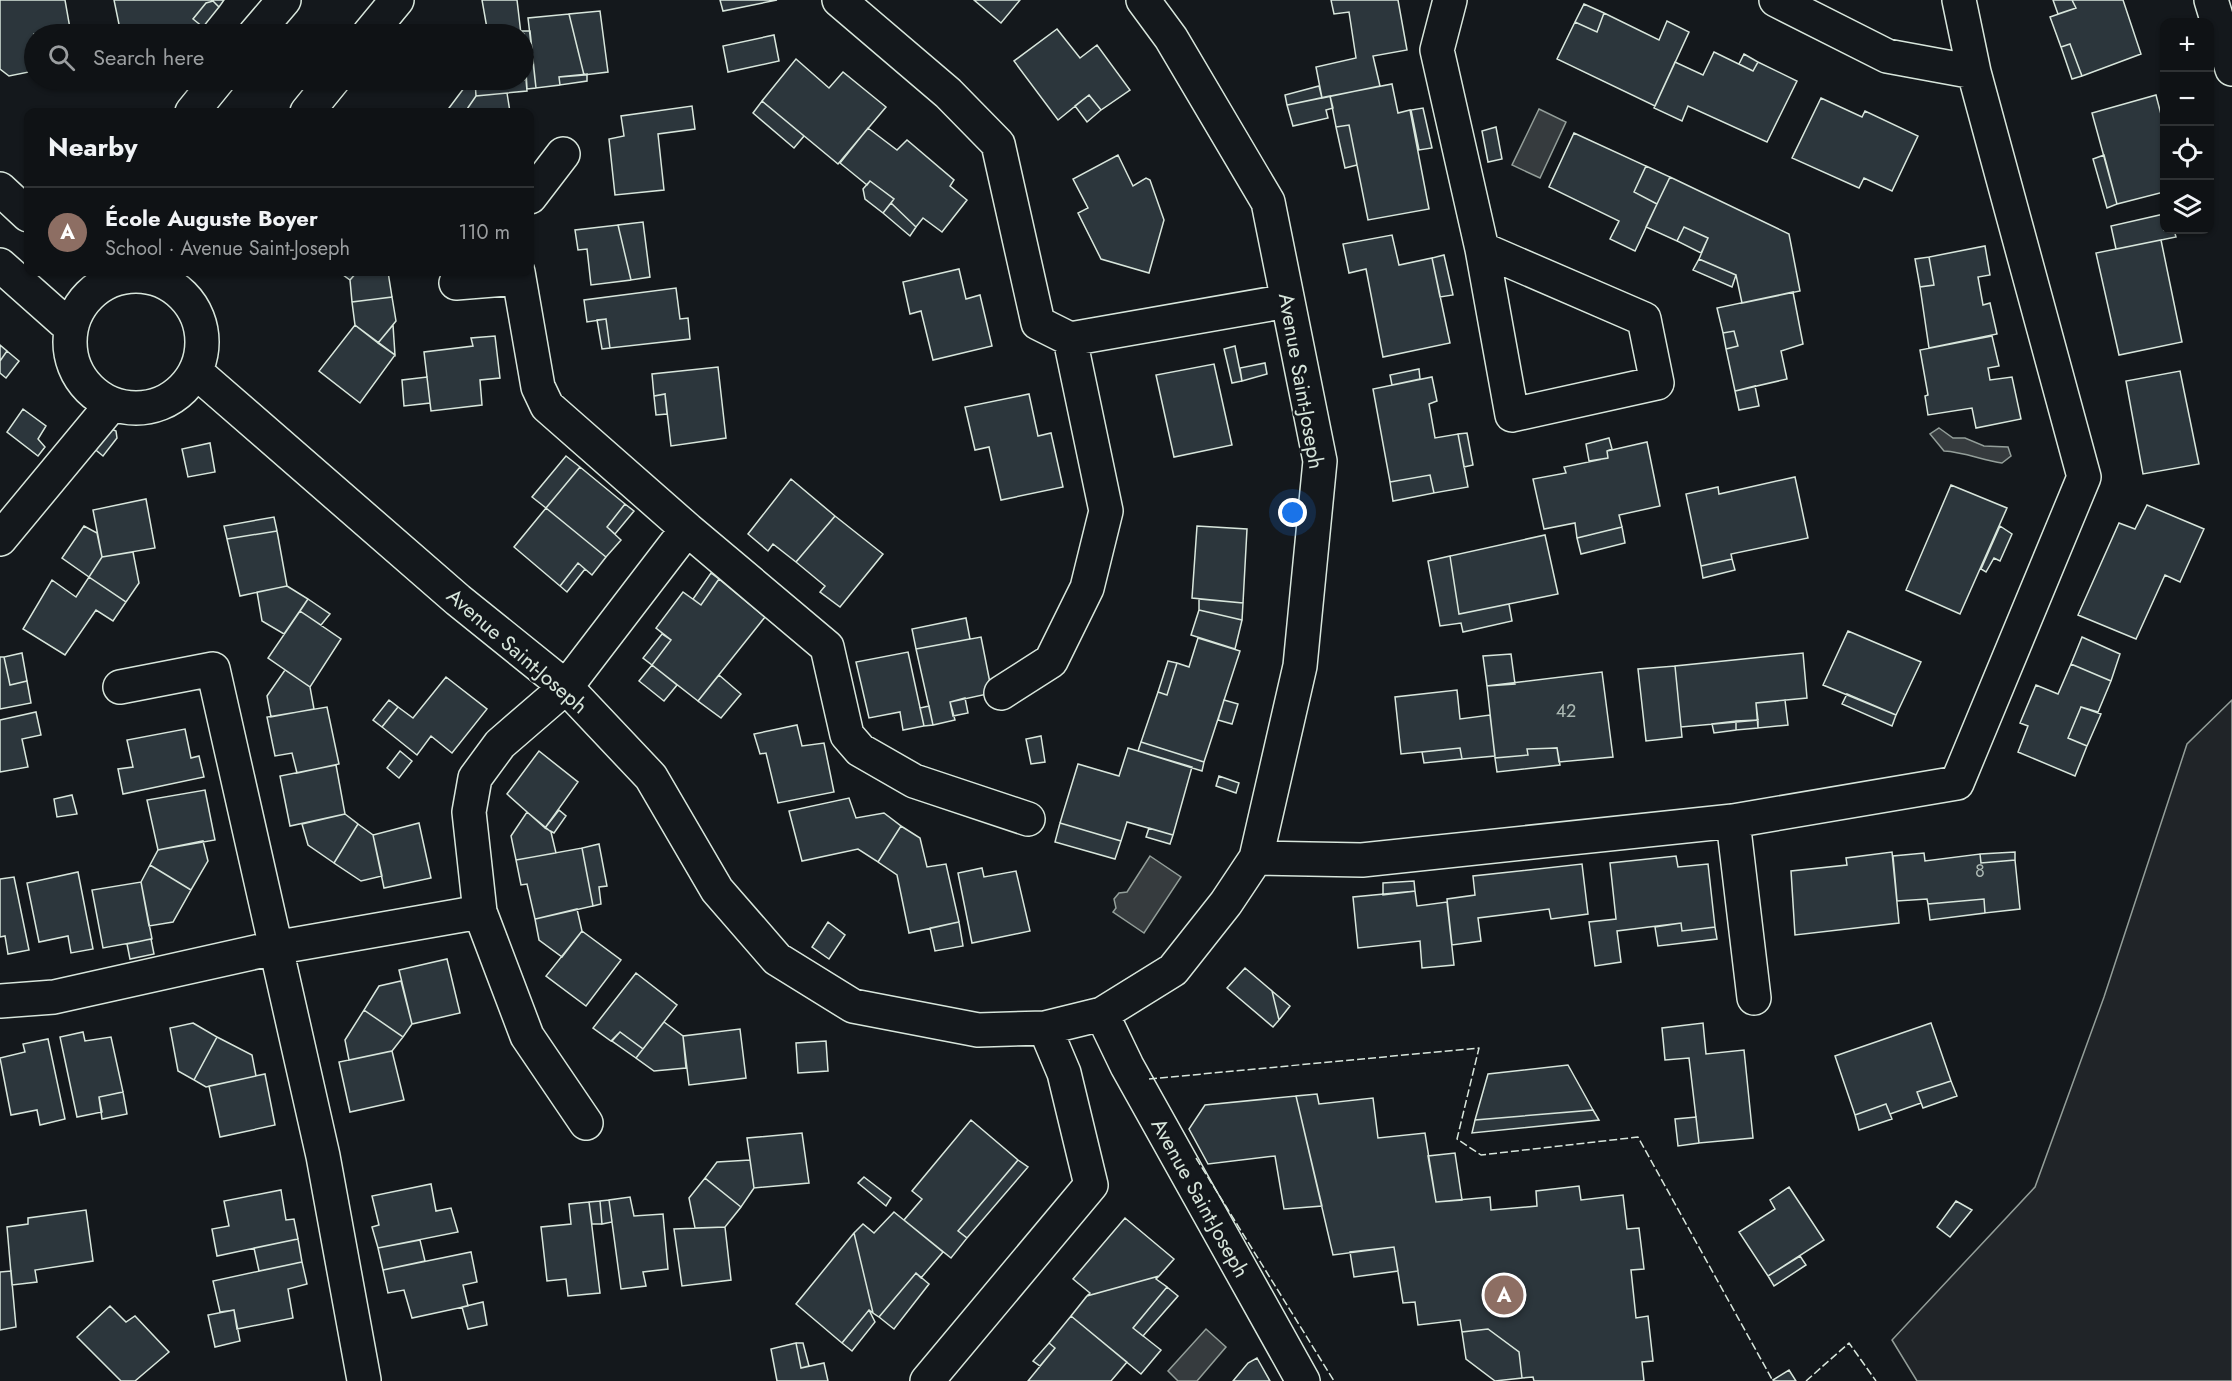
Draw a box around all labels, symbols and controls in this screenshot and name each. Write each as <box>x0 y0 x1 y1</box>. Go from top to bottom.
map controls <box>2160 18 2214 234</box>
button: + <box>2160 18 2214 72</box>
search box <box>24 24 534 90</box>
icon: search <box>45 41 78 74</box>
text: Search here <box>93 41 204 73</box>
button: − <box>2160 72 2214 126</box>
button: locate <box>2160 126 2214 180</box>
text: Nearby <box>48 128 137 166</box>
button: layers <box>2160 180 2214 234</box>
text: École Auguste Boyer <box>105 202 318 234</box>
text: A <box>60 218 75 247</box>
text: 110 m <box>458 218 510 247</box>
text: School · Avenue Saint-Joseph <box>105 234 350 263</box>
street label: Avenue Saint-Joseph <box>1271 291 1331 471</box>
your location <box>1278 498 1307 527</box>
street label: Avenue Saint-Joseph <box>440 581 594 721</box>
house number: 42 <box>1556 698 1576 724</box>
house number: 8 <box>1975 858 1985 884</box>
street label: Avenue Saint-Joseph <box>1144 1113 1256 1283</box>
pin: A <box>1484 1272 1524 1318</box>

